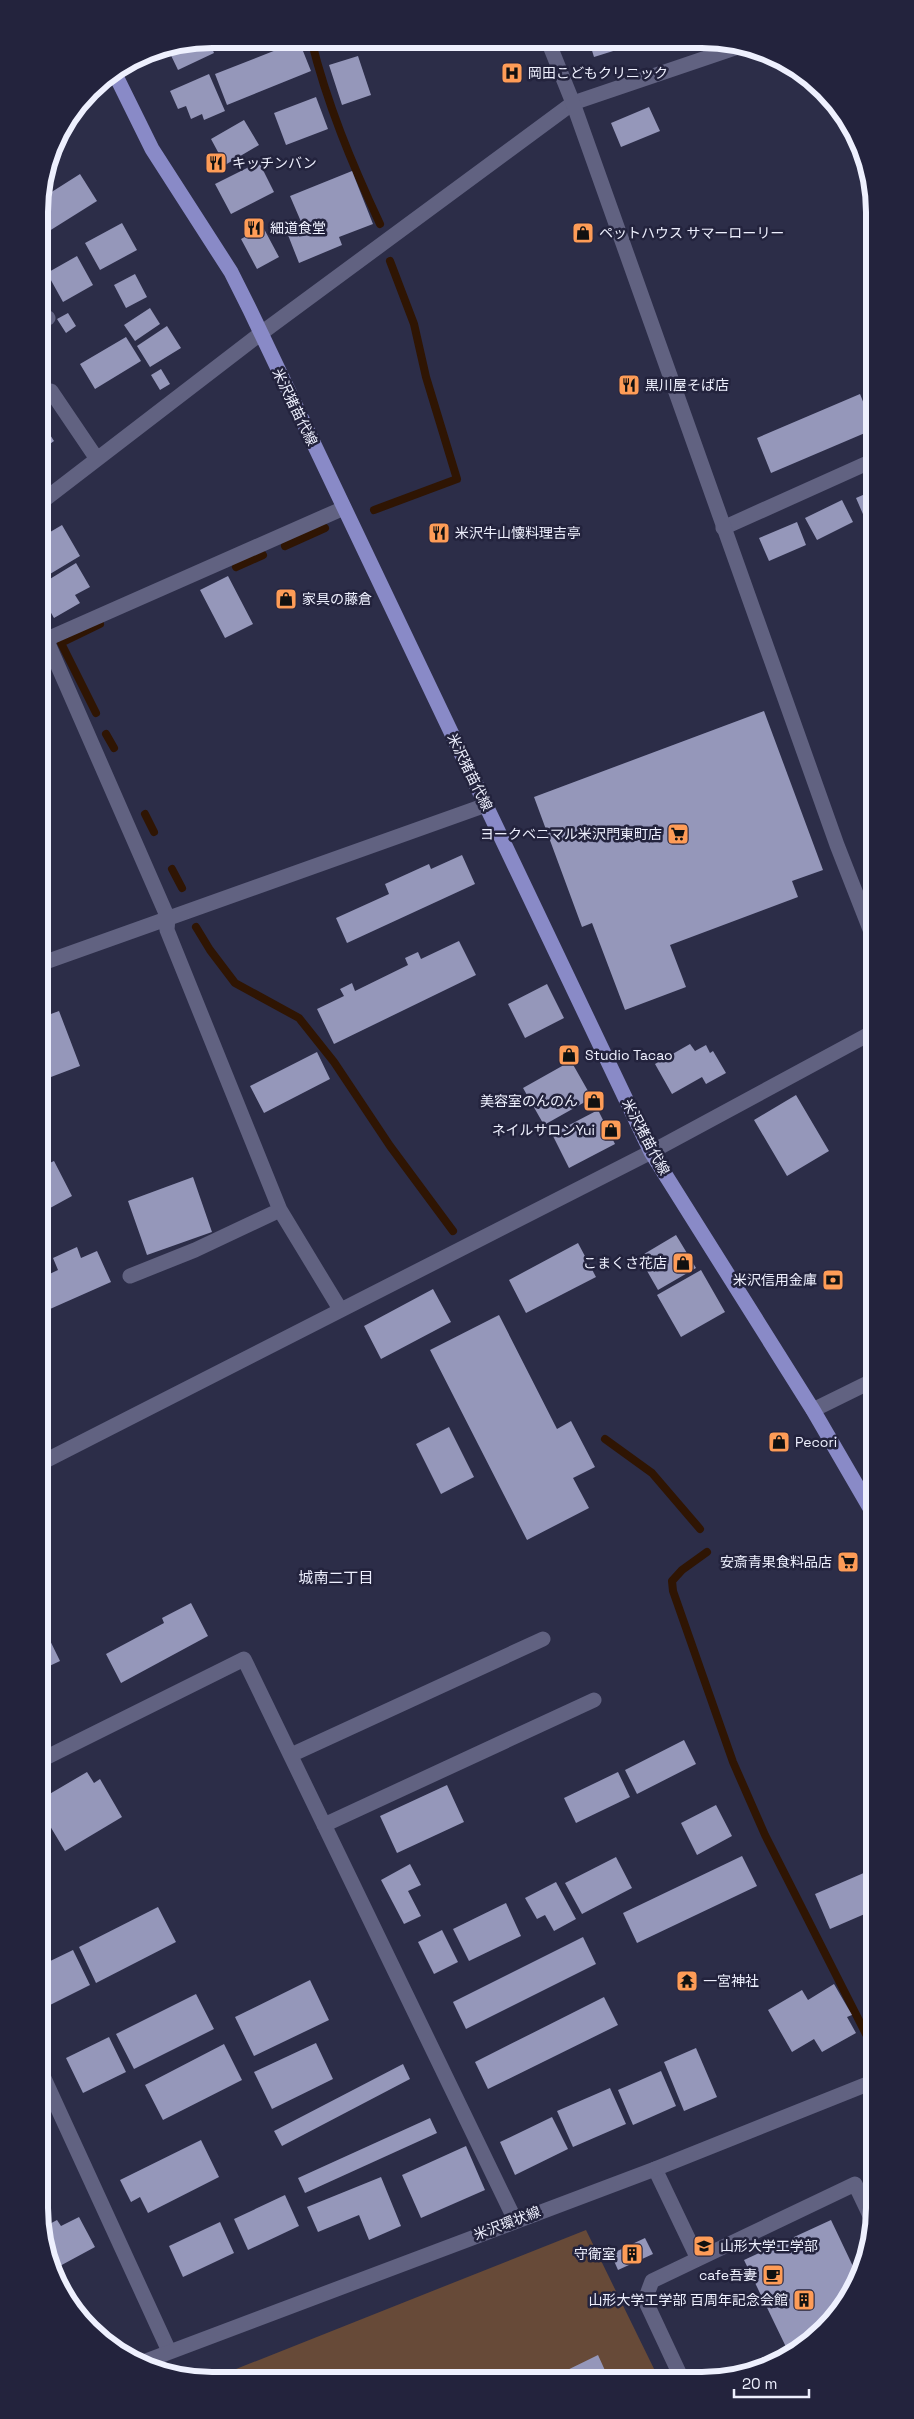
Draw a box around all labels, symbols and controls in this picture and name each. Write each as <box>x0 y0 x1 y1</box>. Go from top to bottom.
hospital icon: 岡田こどもクリニック <box>500 61 524 85</box>
place label: 岡田こどもクリニック <box>528 64 668 82</box>
restaurant icon: キッチンバン <box>204 151 228 175</box>
place label: キッチンバン <box>232 154 317 172</box>
restaurant icon: 細道食堂 <box>242 216 266 240</box>
place label: 細道食堂 <box>270 219 326 237</box>
shop icon: ペットハウス サマーローリー <box>571 221 595 245</box>
place label: ペットハウス サマーローリー <box>599 224 785 242</box>
street label: 米沢猪苗代線 <box>268 365 322 449</box>
restaurant icon: 黒川屋そば店 <box>617 373 641 397</box>
place label: 黒川屋そば店 <box>645 376 729 394</box>
restaurant icon: 米沢牛山懐料理吉亭 <box>427 521 451 545</box>
place label: 米沢牛山懐料理吉亭 <box>455 524 581 542</box>
shop icon: 家具の藤倉 <box>274 587 298 611</box>
place label: 家具の藤倉 <box>302 590 372 608</box>
street label: 米沢猪苗代線 <box>443 730 497 814</box>
supermarket icon: ヨークベニマル米沢門東町店 <box>666 822 690 846</box>
place label: ヨークベニマル米沢門東町店 <box>480 825 662 843</box>
shop icon: Studio Tacao <box>557 1043 581 1067</box>
place label: Studio Tacao <box>585 1046 673 1064</box>
shop icon: 美容室のんのん <box>582 1089 606 1113</box>
place label: 美容室のんのん <box>480 1092 578 1110</box>
street label: 米沢猪苗代線 <box>618 1096 674 1178</box>
shop icon: ネイルサロンYui <box>599 1118 623 1142</box>
place label: ネイルサロンYui <box>492 1121 595 1139</box>
shop icon: こまくさ花店 <box>671 1251 695 1275</box>
place label: こまくさ花店 <box>583 1254 667 1272</box>
bank icon: 米沢信用金庫 <box>821 1268 845 1292</box>
place label: 米沢信用金庫 <box>733 1271 817 1289</box>
shop icon: Pecori <box>767 1430 791 1454</box>
place label: Pecori <box>795 1433 837 1451</box>
supermarket icon: 安斎青果食料品店 <box>836 1550 860 1574</box>
place label: 安斎青果食料品店 <box>720 1553 832 1571</box>
district label: 城南二丁目 <box>298 1568 374 1587</box>
temple icon: 一宮神社 <box>675 1969 699 1993</box>
place label: 一宮神社 <box>703 1972 759 1990</box>
street label: 米沢環状線 <box>471 2202 543 2244</box>
school or university icon: 山形大学工学部 <box>692 2234 716 2258</box>
place label: 山形大学工学部 <box>720 2237 818 2255</box>
building icon: 守衛室 <box>620 2242 644 2266</box>
place label: 守衛室 <box>574 2245 616 2263</box>
cafe icon: cafe吾妻 <box>761 2263 785 2287</box>
place label: cafe吾妻 <box>699 2266 757 2284</box>
building icon: 山形大学工学部 百周年記念会館 <box>792 2288 816 2312</box>
place label: 山形大学工学部 百周年記念会館 <box>588 2291 788 2309</box>
scale bar <box>734 2366 809 2398</box>
text: 20 m <box>742 2374 777 2393</box>

